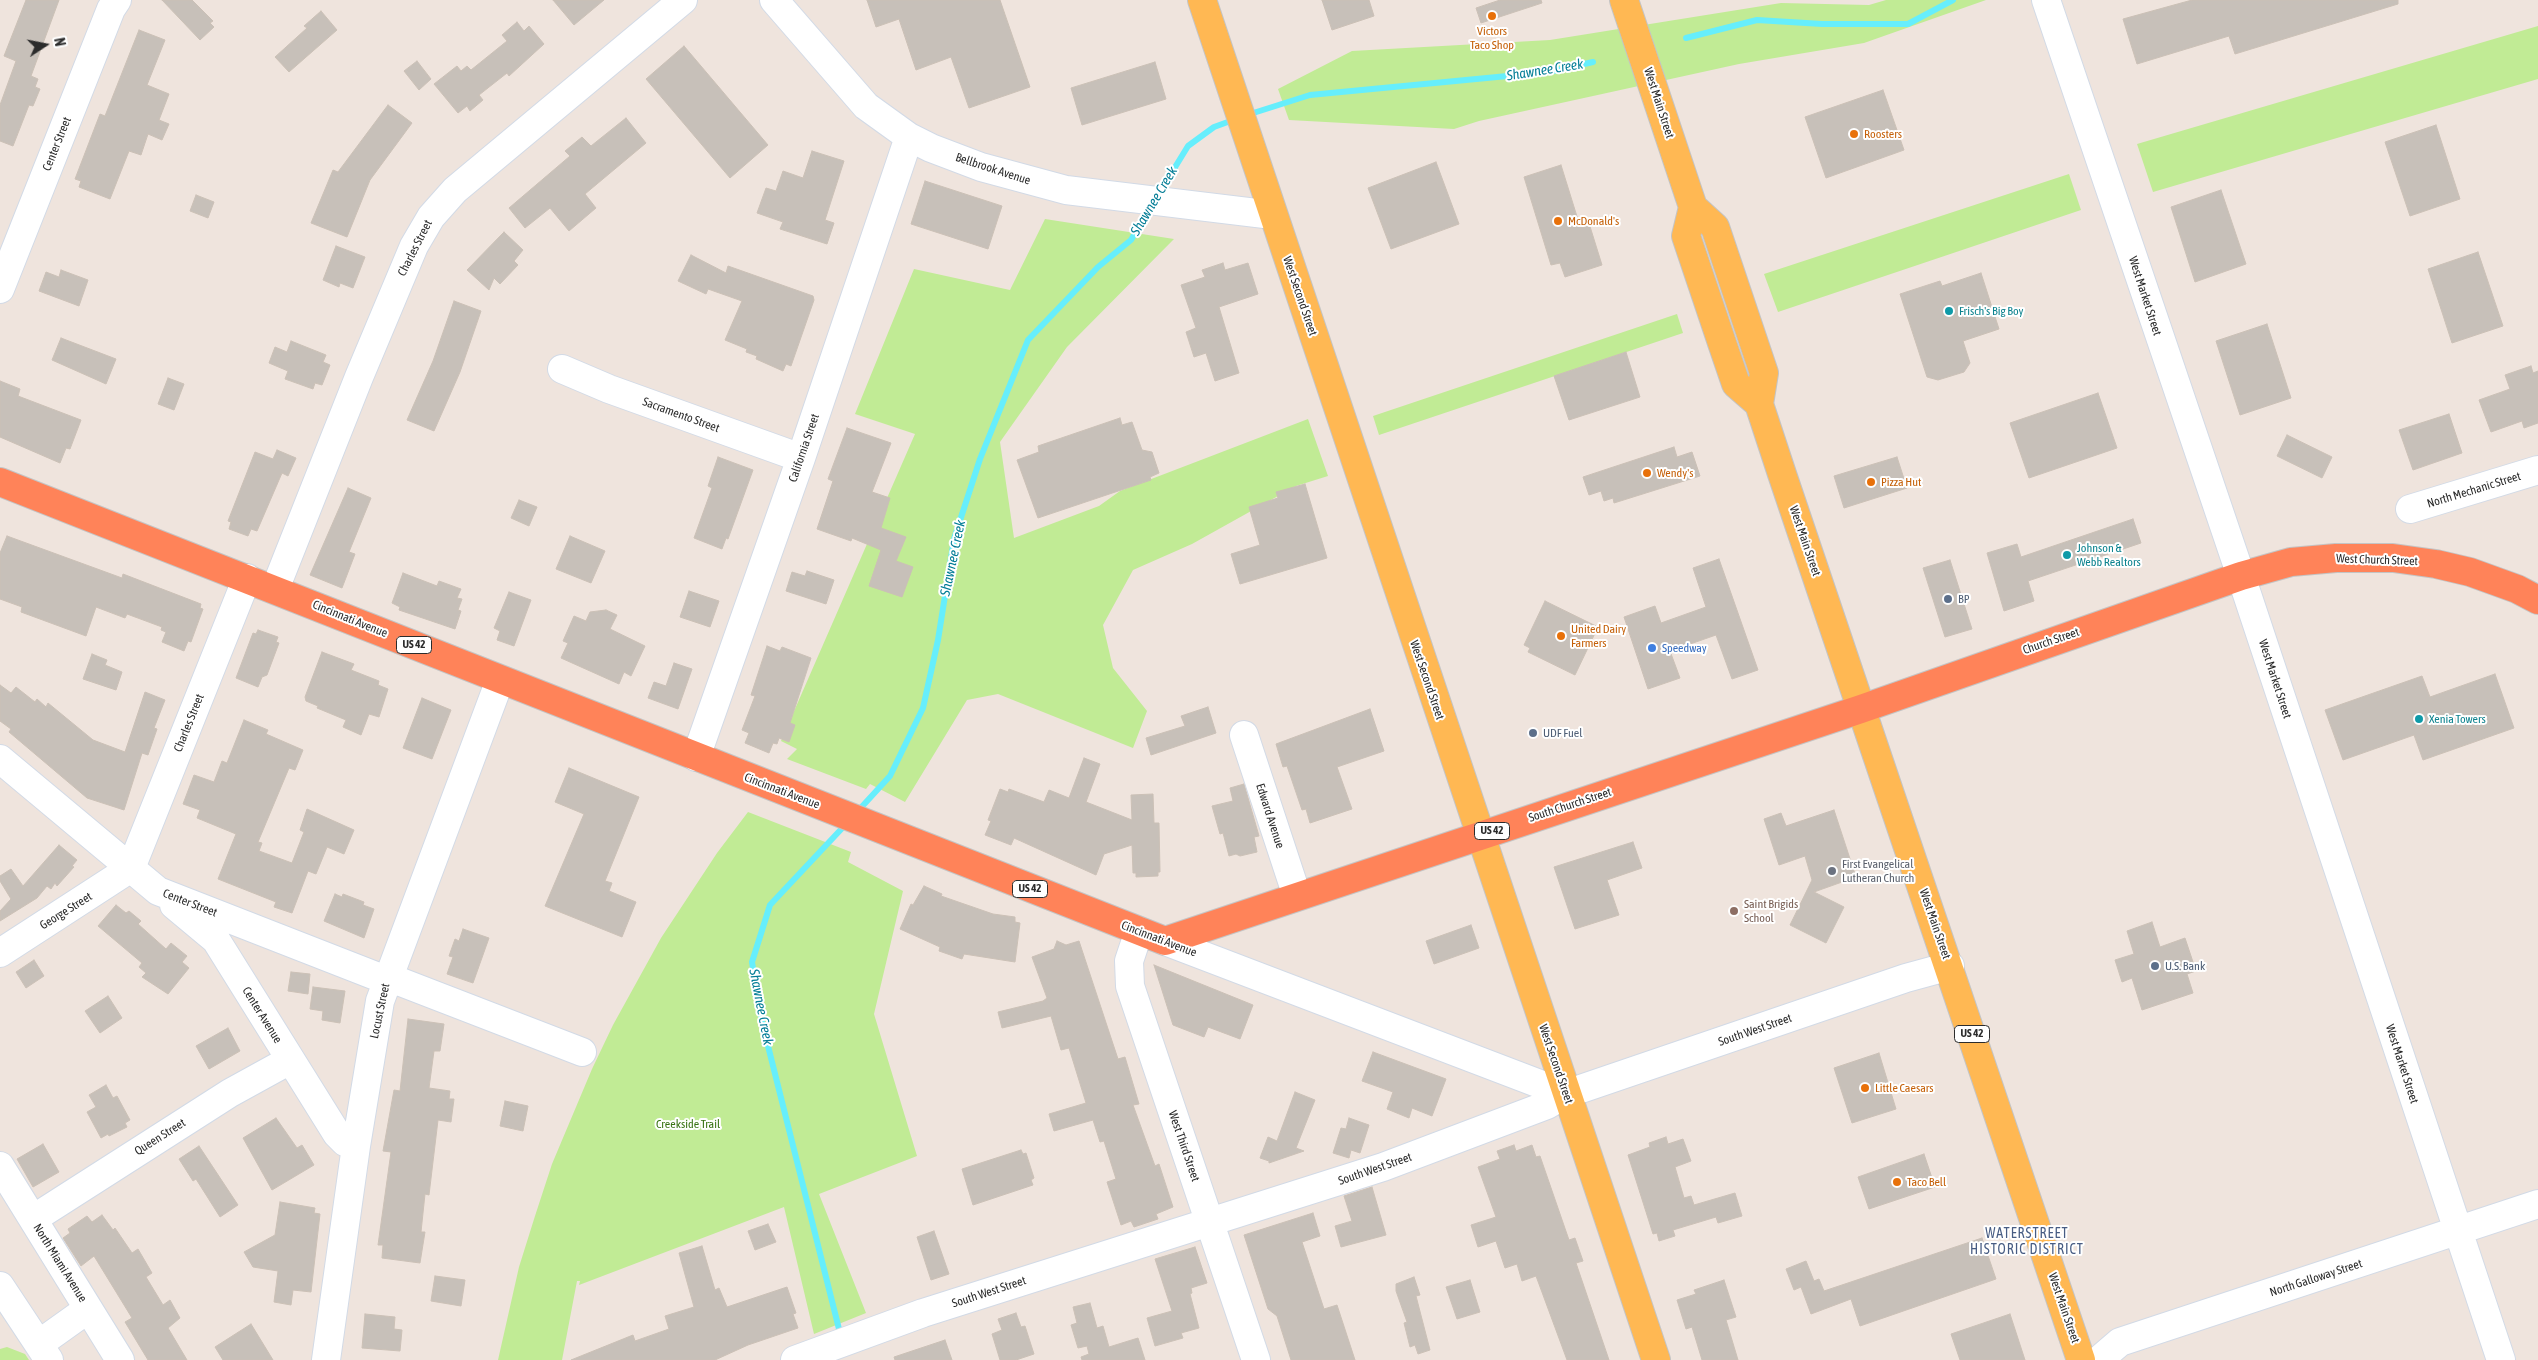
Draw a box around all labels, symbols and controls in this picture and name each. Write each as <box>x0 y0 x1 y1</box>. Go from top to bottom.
marker: Victors Taco Shop <box>1486 10 1498 22</box>
north arrow <box>20 20 70 70</box>
place label: Victors Taco Shop <box>1470 24 1514 52</box>
text: N <box>51 37 68 48</box>
water label: Shawnee Creek <box>1506 56 1584 84</box>
street label: West Main Street <box>1641 66 1677 140</box>
street label: Center Street <box>40 115 74 173</box>
place label: Roosters <box>1864 127 1902 141</box>
marker: Roosters <box>1848 128 1860 140</box>
street label: Bellbrook Avenue <box>954 150 1032 188</box>
water label: Shawnee Creek <box>1127 164 1181 238</box>
place label: McDonald's <box>1568 214 1619 228</box>
marker: McDonald's <box>1552 215 1564 227</box>
street label: Charles Street <box>395 218 435 278</box>
street label: West Second Street <box>1280 254 1320 338</box>
street label: West Market Street <box>2125 255 2165 337</box>
place label: Frisch's Big Boy <box>1959 304 2023 318</box>
marker: Frisch's Big Boy <box>1943 305 1955 317</box>
street label: Sacramento Street <box>641 394 721 436</box>
street label: California Street <box>786 412 822 484</box>
place label: Wendy's <box>1657 466 1693 480</box>
marker: Wendy's <box>1641 467 1653 479</box>
street label: North Mechanic Street <box>2425 469 2523 511</box>
place label: Pizza Hut <box>1881 475 1921 489</box>
marker: Pizza Hut <box>1865 476 1877 488</box>
street label: West Main Street <box>1786 504 1824 578</box>
water label: Shawnee Creek <box>937 518 969 598</box>
place label: Johnson & Webb Realtors <box>2077 541 2141 569</box>
marker: Johnson & Webb Realtors <box>2061 549 2073 561</box>
street label: West Church Street <box>2336 551 2418 569</box>
place label: BP <box>1958 592 1970 606</box>
marker: BP <box>1942 593 1954 605</box>
street label: Cincinnati Avenue <box>310 597 390 641</box>
place label: United Dairy Farmers <box>1571 622 1626 650</box>
street label: Church Street <box>2021 625 2081 657</box>
marker: United Dairy Farmers <box>1555 630 1567 642</box>
road number: US 42 <box>396 636 432 654</box>
street label: West Second Street <box>1407 638 1447 722</box>
street label: West Market Street <box>2255 638 2295 720</box>
place label: Speedway <box>1662 641 1707 655</box>
marker: Speedway <box>1646 642 1658 654</box>
street label: Charles Street <box>171 692 207 754</box>
place label: Xenia Towers <box>2429 712 2486 726</box>
marker: Xenia Towers <box>2413 713 2425 725</box>
place label: UDF Fuel <box>1543 726 1582 740</box>
marker: UDF Fuel <box>1527 727 1539 739</box>
street label: Cincinnati Avenue <box>742 770 822 812</box>
street label: Edward Avenue <box>1253 782 1287 850</box>
street label: South Church Street <box>1527 785 1613 825</box>
road number: US 42 <box>1474 822 1510 839</box>
place label: First Evangelical Lutheran Church <box>1842 857 1914 885</box>
marker: First Evangelical Lutheran Church <box>1826 865 1838 877</box>
road number: US 42 <box>1012 881 1048 898</box>
street label: Center Street <box>161 886 219 920</box>
street label: West Main Street <box>1916 887 1954 961</box>
street label: George Street <box>37 889 95 933</box>
place label: Saint Brigids School <box>1744 897 1798 925</box>
marker: Saint Brigids School <box>1728 905 1740 917</box>
street label: Cincinnati Avenue <box>1119 918 1199 960</box>
place label: U.S. Bank <box>2165 959 2205 973</box>
marker: U.S. Bank <box>2149 960 2161 972</box>
water label: Shawnee Creek <box>745 967 777 1047</box>
street label: Locust Street <box>367 982 393 1040</box>
street label: Center Avenue <box>239 984 285 1046</box>
street label: South West Street <box>1716 1011 1794 1049</box>
street label: West Second Street <box>1536 1022 1576 1106</box>
street label: West Market Street <box>2382 1023 2422 1105</box>
road number: US 42 <box>1954 1026 1990 1042</box>
place label: Little Caesars <box>1875 1081 1933 1095</box>
marker: Little Caesars <box>1859 1082 1871 1094</box>
street label: West Third Street <box>1165 1109 1203 1183</box>
street label: Queen Street <box>132 1116 188 1158</box>
park label: Creekside Trail <box>656 1117 720 1131</box>
street label: South West Street <box>1336 1150 1414 1188</box>
place label: Taco Bell <box>1907 1175 1946 1189</box>
marker: Taco Bell <box>1891 1176 1903 1188</box>
street label: North Miami Avenue <box>30 1221 90 1305</box>
district label: WATERSTREET HISTORIC DISTRICT <box>1968 1226 2086 1258</box>
street label: North Galloway Street <box>2268 1256 2364 1300</box>
street label: West Main Street <box>2045 1271 2083 1345</box>
street label: South West Street <box>950 1273 1028 1311</box>

